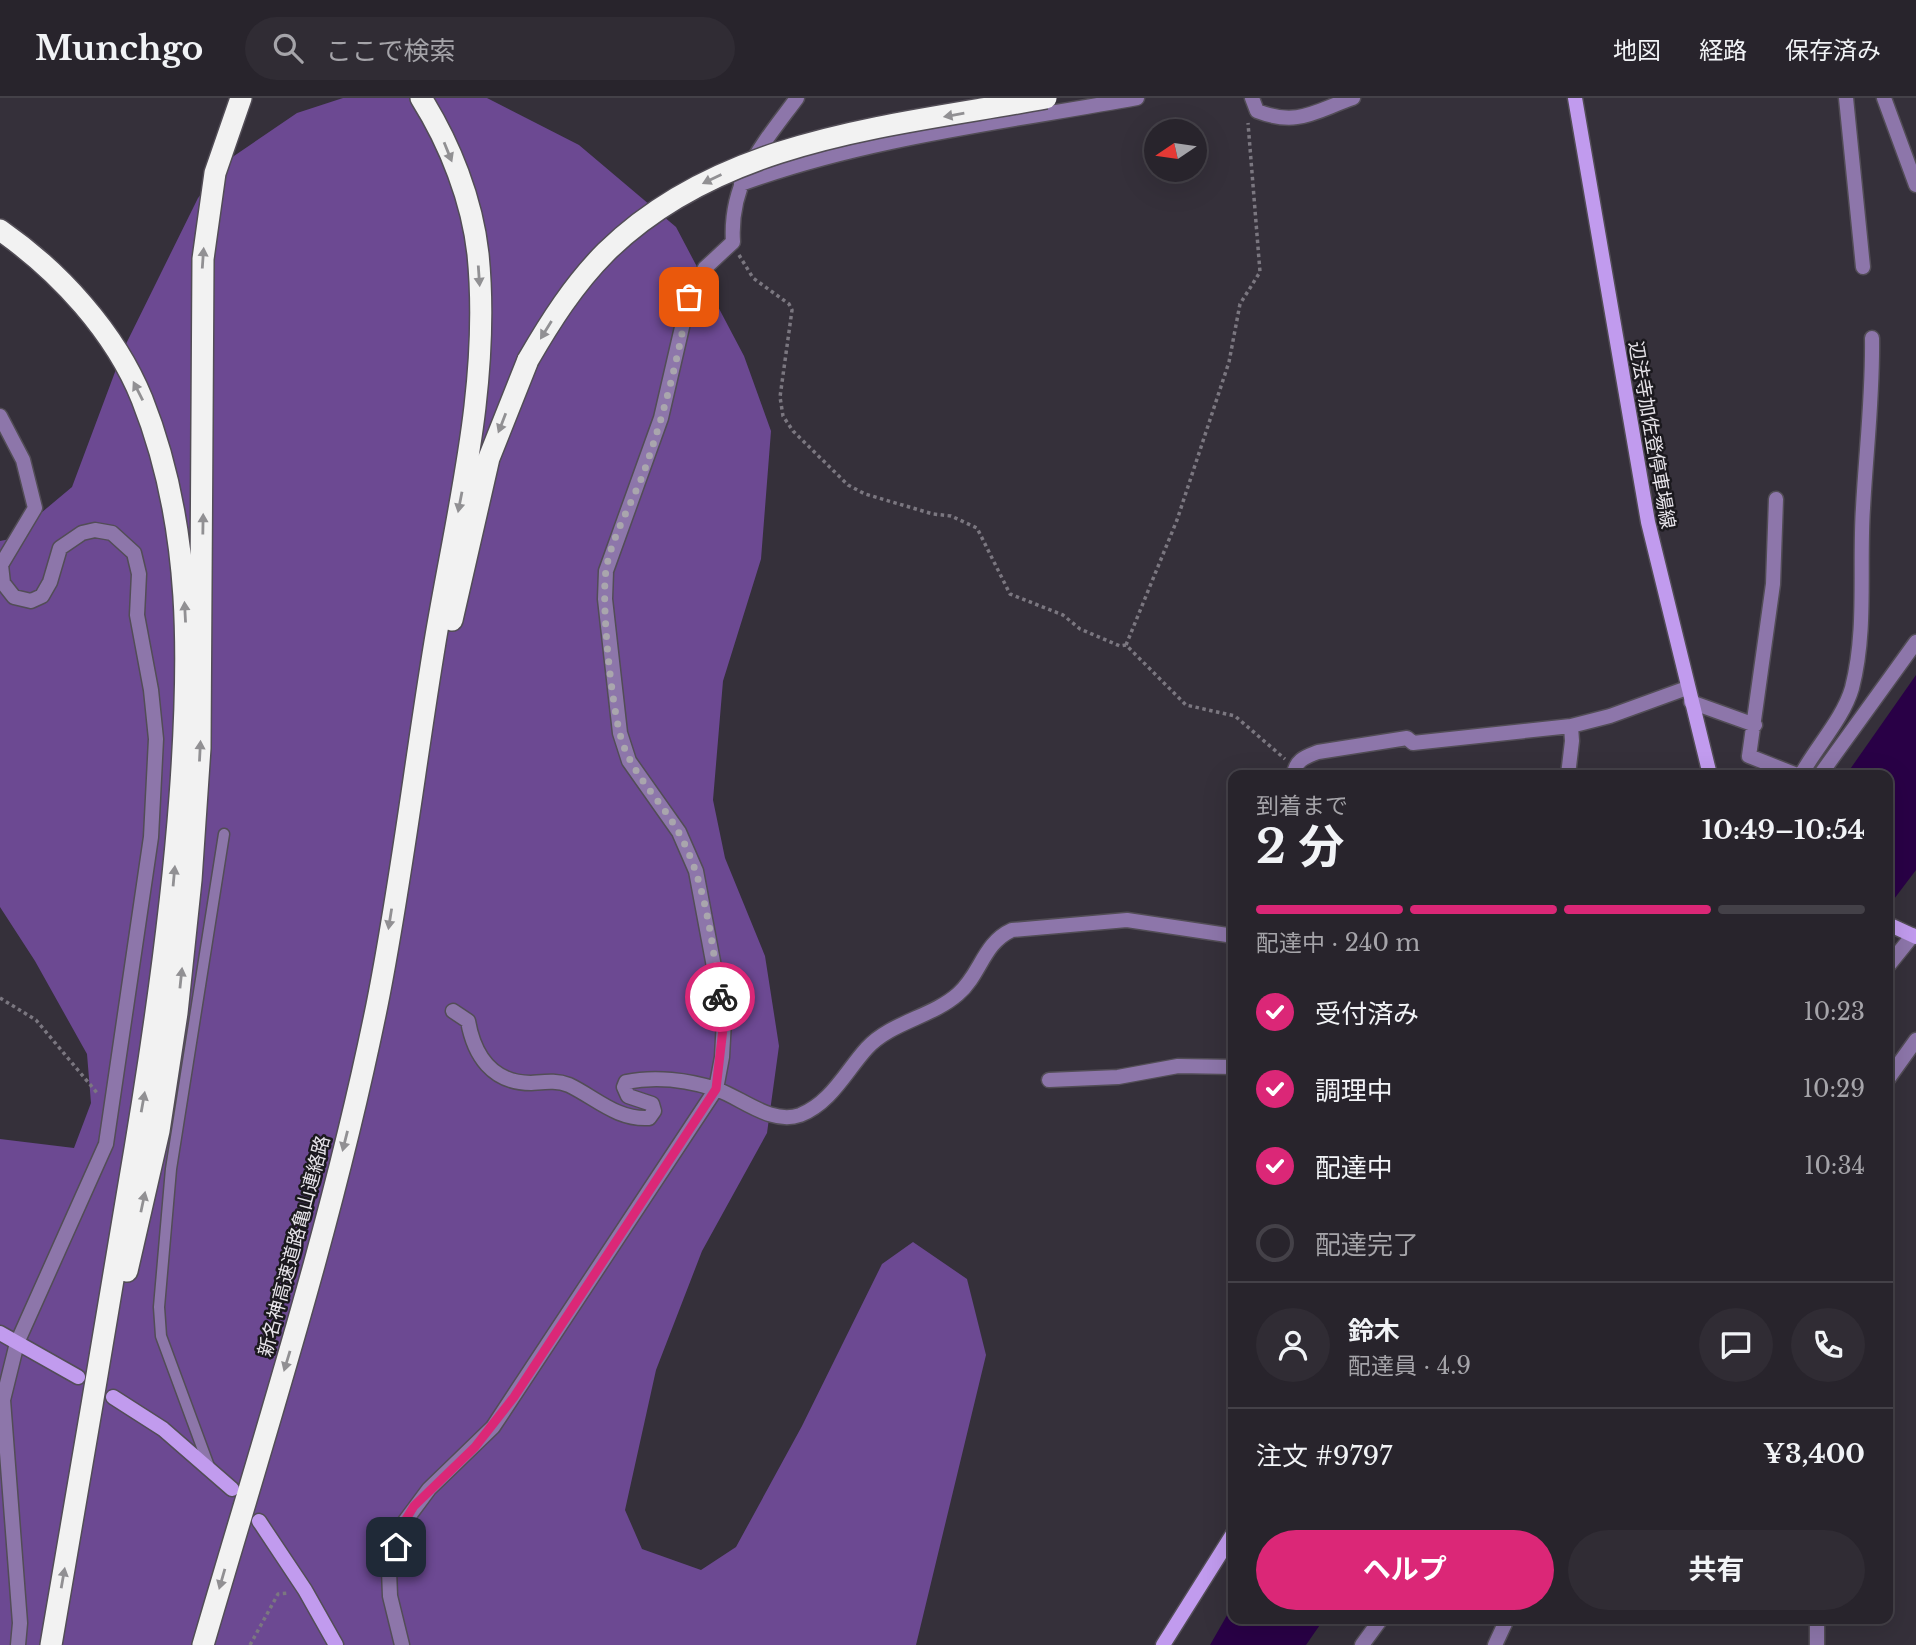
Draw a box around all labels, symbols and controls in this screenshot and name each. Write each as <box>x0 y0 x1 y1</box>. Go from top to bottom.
search box <box>245 17 735 80</box>
text: Munchgo <box>35 28 203 69</box>
icon: search <box>269 29 307 67</box>
text: ここで検索 <box>325 35 455 67</box>
text: 地図 <box>1613 36 1661 65</box>
text: 経路 <box>1699 36 1747 65</box>
text: 保存済み <box>1785 36 1881 65</box>
one-way arrow <box>943 110 965 121</box>
north arrow <box>1144 119 1208 182</box>
map controls <box>1144 119 1207 182</box>
one-way arrow <box>443 141 454 162</box>
one-way arrow <box>702 173 722 184</box>
one-way arrow <box>198 247 209 269</box>
one-way arrow <box>474 265 485 287</box>
pin <box>659 267 719 327</box>
icon: bag <box>670 278 708 316</box>
one-way arrow <box>540 320 553 339</box>
street label: 辺法寺加佐登停車場線 <box>1624 339 1680 531</box>
one-way arrow <box>132 381 143 401</box>
one-way arrow <box>497 413 508 434</box>
one-way arrow <box>454 491 465 513</box>
one-way arrow <box>197 513 209 535</box>
one-way arrow <box>180 601 191 623</box>
one-way arrow <box>194 740 205 762</box>
text: 到着まで <box>1256 792 1348 820</box>
text: 10:49–10:54 <box>1702 814 1865 846</box>
text: 2 分 <box>1256 818 1344 875</box>
one-way arrow <box>169 865 180 887</box>
one-way arrow <box>385 908 396 930</box>
text: 配達中 · 240 m <box>1256 929 1420 957</box>
courier <box>685 962 755 1032</box>
one-way arrow <box>176 967 187 989</box>
icon: bike <box>701 978 739 1016</box>
icon: check <box>1256 993 1294 1031</box>
text: 受付済み <box>1315 998 1419 1030</box>
text: 10:23 <box>1803 998 1865 1026</box>
icon: check <box>1256 1070 1294 1108</box>
text: 調理中 <box>1315 1075 1393 1107</box>
text: 10:29 <box>1803 1075 1865 1103</box>
one-way arrow <box>138 1091 149 1113</box>
one-way arrow <box>339 1131 350 1153</box>
street label: 新名神高速道路亀山連絡路 <box>253 1133 335 1359</box>
icon: check <box>1256 1147 1294 1185</box>
text: 配達中 <box>1315 1152 1393 1184</box>
text: 10:34 <box>1804 1152 1865 1180</box>
one-way arrow <box>138 1191 149 1213</box>
text: 配達完了 <box>1315 1229 1419 1261</box>
button: person <box>1256 1308 1330 1382</box>
button: chat <box>1699 1308 1773 1382</box>
button: phone <box>1791 1308 1865 1382</box>
text: 鈴木 <box>1348 1315 1400 1347</box>
one-way arrow <box>282 1351 292 1372</box>
text: 配達員 · 4.9 <box>1348 1352 1471 1380</box>
text: ¥3,400 <box>1763 1438 1865 1470</box>
text: 注文 #9797 <box>1256 1440 1392 1472</box>
pin <box>366 1517 426 1577</box>
icon: home <box>377 1528 415 1566</box>
button: ヘルプ <box>1256 1530 1554 1610</box>
button: 共有 <box>1568 1530 1865 1610</box>
one-way arrow <box>58 1567 69 1589</box>
one-way arrow <box>217 1569 227 1590</box>

